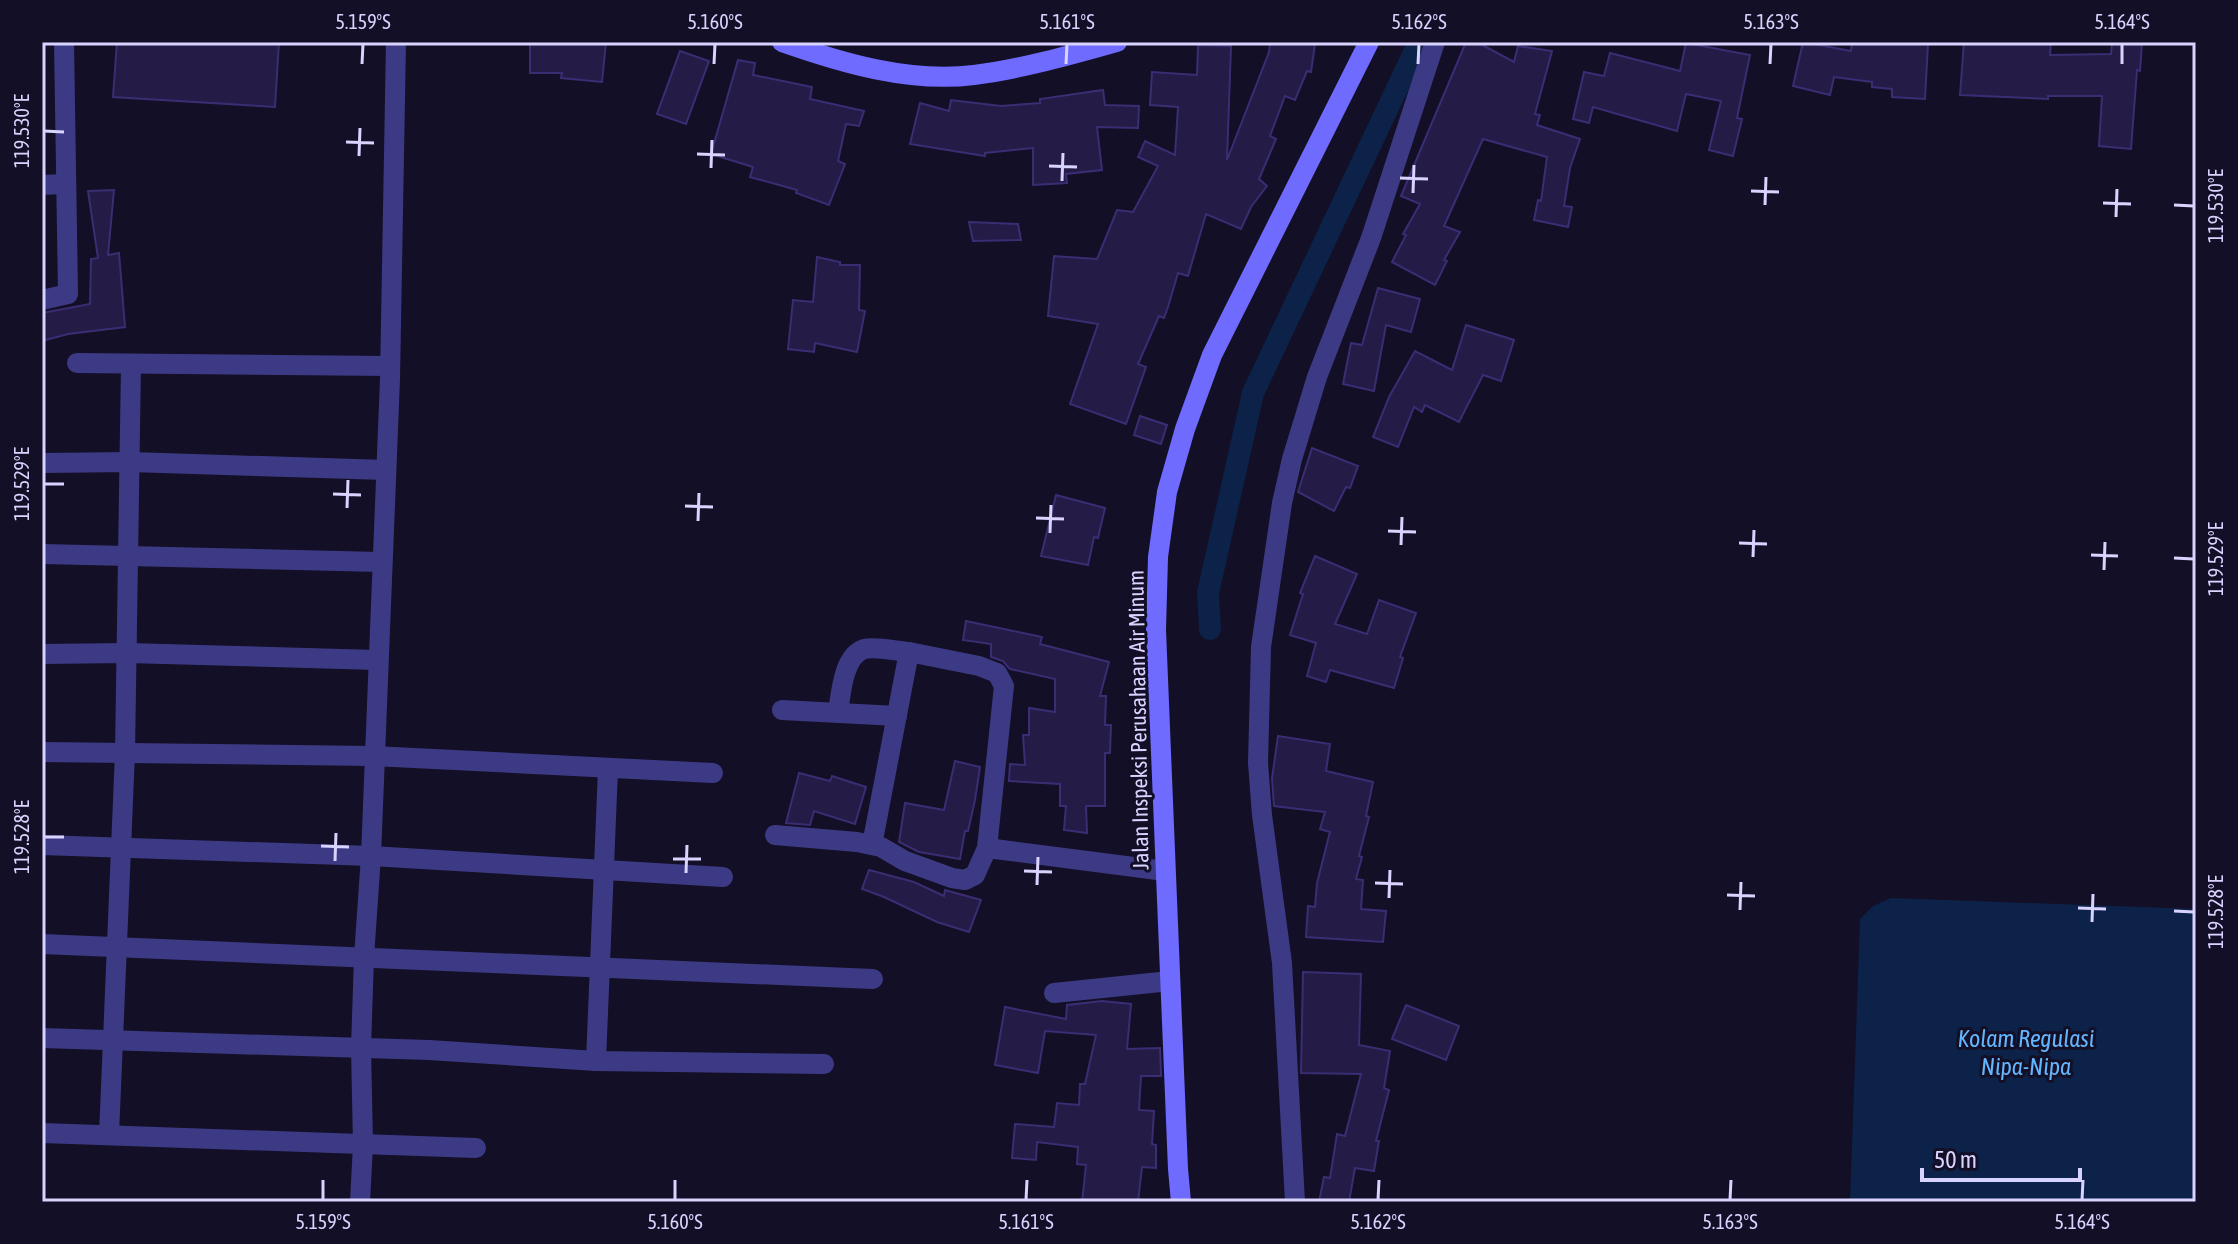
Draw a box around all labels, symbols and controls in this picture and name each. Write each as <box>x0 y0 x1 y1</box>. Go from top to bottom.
text: 5.159°S <box>335 10 391 33</box>
text: 5.160°S <box>687 10 743 33</box>
text: 5.161°S <box>1039 10 1095 33</box>
text: 5.162°S <box>1391 10 1447 33</box>
text: 5.163°S <box>1743 10 1799 33</box>
text: 5.164°S <box>2094 10 2150 33</box>
text: 119.530°E <box>10 94 33 168</box>
text: 119.530°E <box>2204 169 2227 243</box>
text: 119.529°E <box>10 447 33 521</box>
text: 119.529°E <box>2204 522 2227 596</box>
street label: Jalan Inspeksi Perusahaan Air Minum <box>1122 570 1154 870</box>
text: 119.528°E <box>10 800 33 874</box>
text: 119.528°E <box>2204 875 2227 949</box>
water label: Kolam Regulasi Nipa-Nipa <box>1958 1025 2094 1080</box>
scale bar <box>1922 1132 2080 1182</box>
text: 50 m <box>1934 1146 1977 1173</box>
text: 5.159°S <box>295 1210 351 1233</box>
text: 5.160°S <box>647 1210 703 1233</box>
text: 5.161°S <box>998 1210 1054 1233</box>
text: 5.162°S <box>1350 1210 1406 1233</box>
text: 5.163°S <box>1702 1210 1758 1233</box>
text: 5.164°S <box>2054 1210 2110 1233</box>

